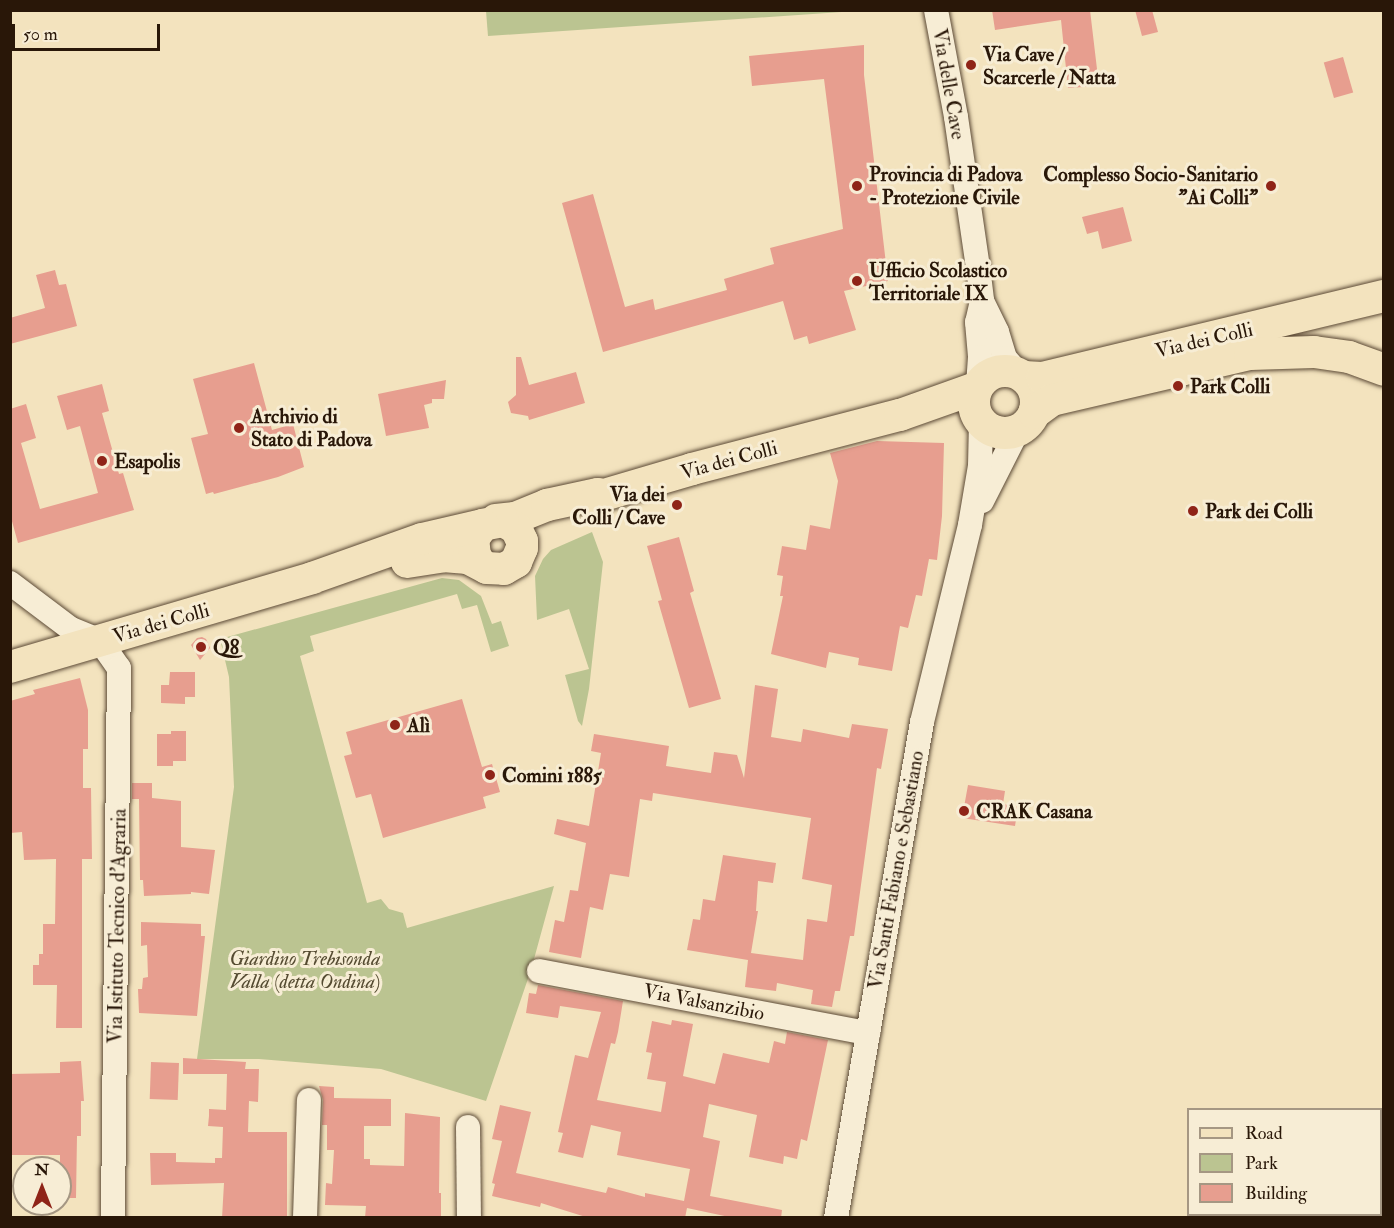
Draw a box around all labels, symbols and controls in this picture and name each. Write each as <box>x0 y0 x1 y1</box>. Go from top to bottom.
scale bar <box>15 12 164 50</box>
text: 50 m <box>23 23 58 46</box>
street label: Via delle Cave <box>927 27 971 141</box>
place label: Via Cave / Scarcerle / Natta <box>983 42 1115 89</box>
marker: Via Cave / Scarcerle / Natta <box>964 58 978 72</box>
place label: Provincia di Padova - Protezione Civile <box>869 162 1022 209</box>
place label: Complesso Socio-Sanitario "Ai Colli" <box>1043 162 1258 209</box>
marker: Complesso Socio-Sanitario "Ai Colli" <box>1262 177 1280 195</box>
marker: Provincia di Padova - Protezione Civile <box>850 179 864 193</box>
place label: Ufficio Scolastico Territoriale IX <box>869 258 1007 305</box>
marker: Ufficio Scolastico Territoriale IX <box>850 274 864 288</box>
street label: Via dei Colli <box>1153 317 1255 363</box>
place label: Park Colli <box>1190 374 1270 398</box>
marker: Park Colli <box>1171 379 1185 393</box>
place label: Archivio di Stato di Padova <box>251 404 372 451</box>
marker: Archivio di Stato di Padova <box>232 421 246 435</box>
street label: Via dei Colli <box>678 436 780 484</box>
place label: Esapolis <box>114 449 180 473</box>
marker: Esapolis <box>95 454 109 468</box>
place label: Via dei Colli / Cave <box>572 482 665 529</box>
marker: Via dei Colli / Cave <box>670 498 684 512</box>
place label: Park dei Colli <box>1205 499 1313 523</box>
marker: Park dei Colli <box>1186 504 1200 518</box>
street label: Via dei Colli <box>110 598 212 648</box>
place label: Q8 <box>213 635 239 659</box>
marker: Q8 <box>194 640 208 654</box>
place label: Alì <box>407 713 430 737</box>
marker: Alì <box>388 718 402 732</box>
street label: Via Santi Fabiano e Sebastiano <box>863 749 929 991</box>
place label: Comini 1885 <box>502 763 602 787</box>
marker: Comini 1885 <box>483 768 497 782</box>
place label: CRAK Casana <box>976 799 1092 823</box>
marker: CRAK Casana <box>957 804 971 818</box>
street label: Via Istituto Tecnico d'Agraria <box>103 808 131 1044</box>
park label: Giardino Trebisonda Valla (detta Ondina) <box>230 947 380 994</box>
street label: Via Valsanzibio <box>642 979 766 1025</box>
legend <box>1187 1108 1382 1216</box>
text: Road <box>1245 1122 1283 1145</box>
text: Park <box>1245 1152 1278 1175</box>
north arrow <box>12 1156 72 1216</box>
text: N <box>35 1160 49 1180</box>
text: Building <box>1245 1182 1307 1205</box>

